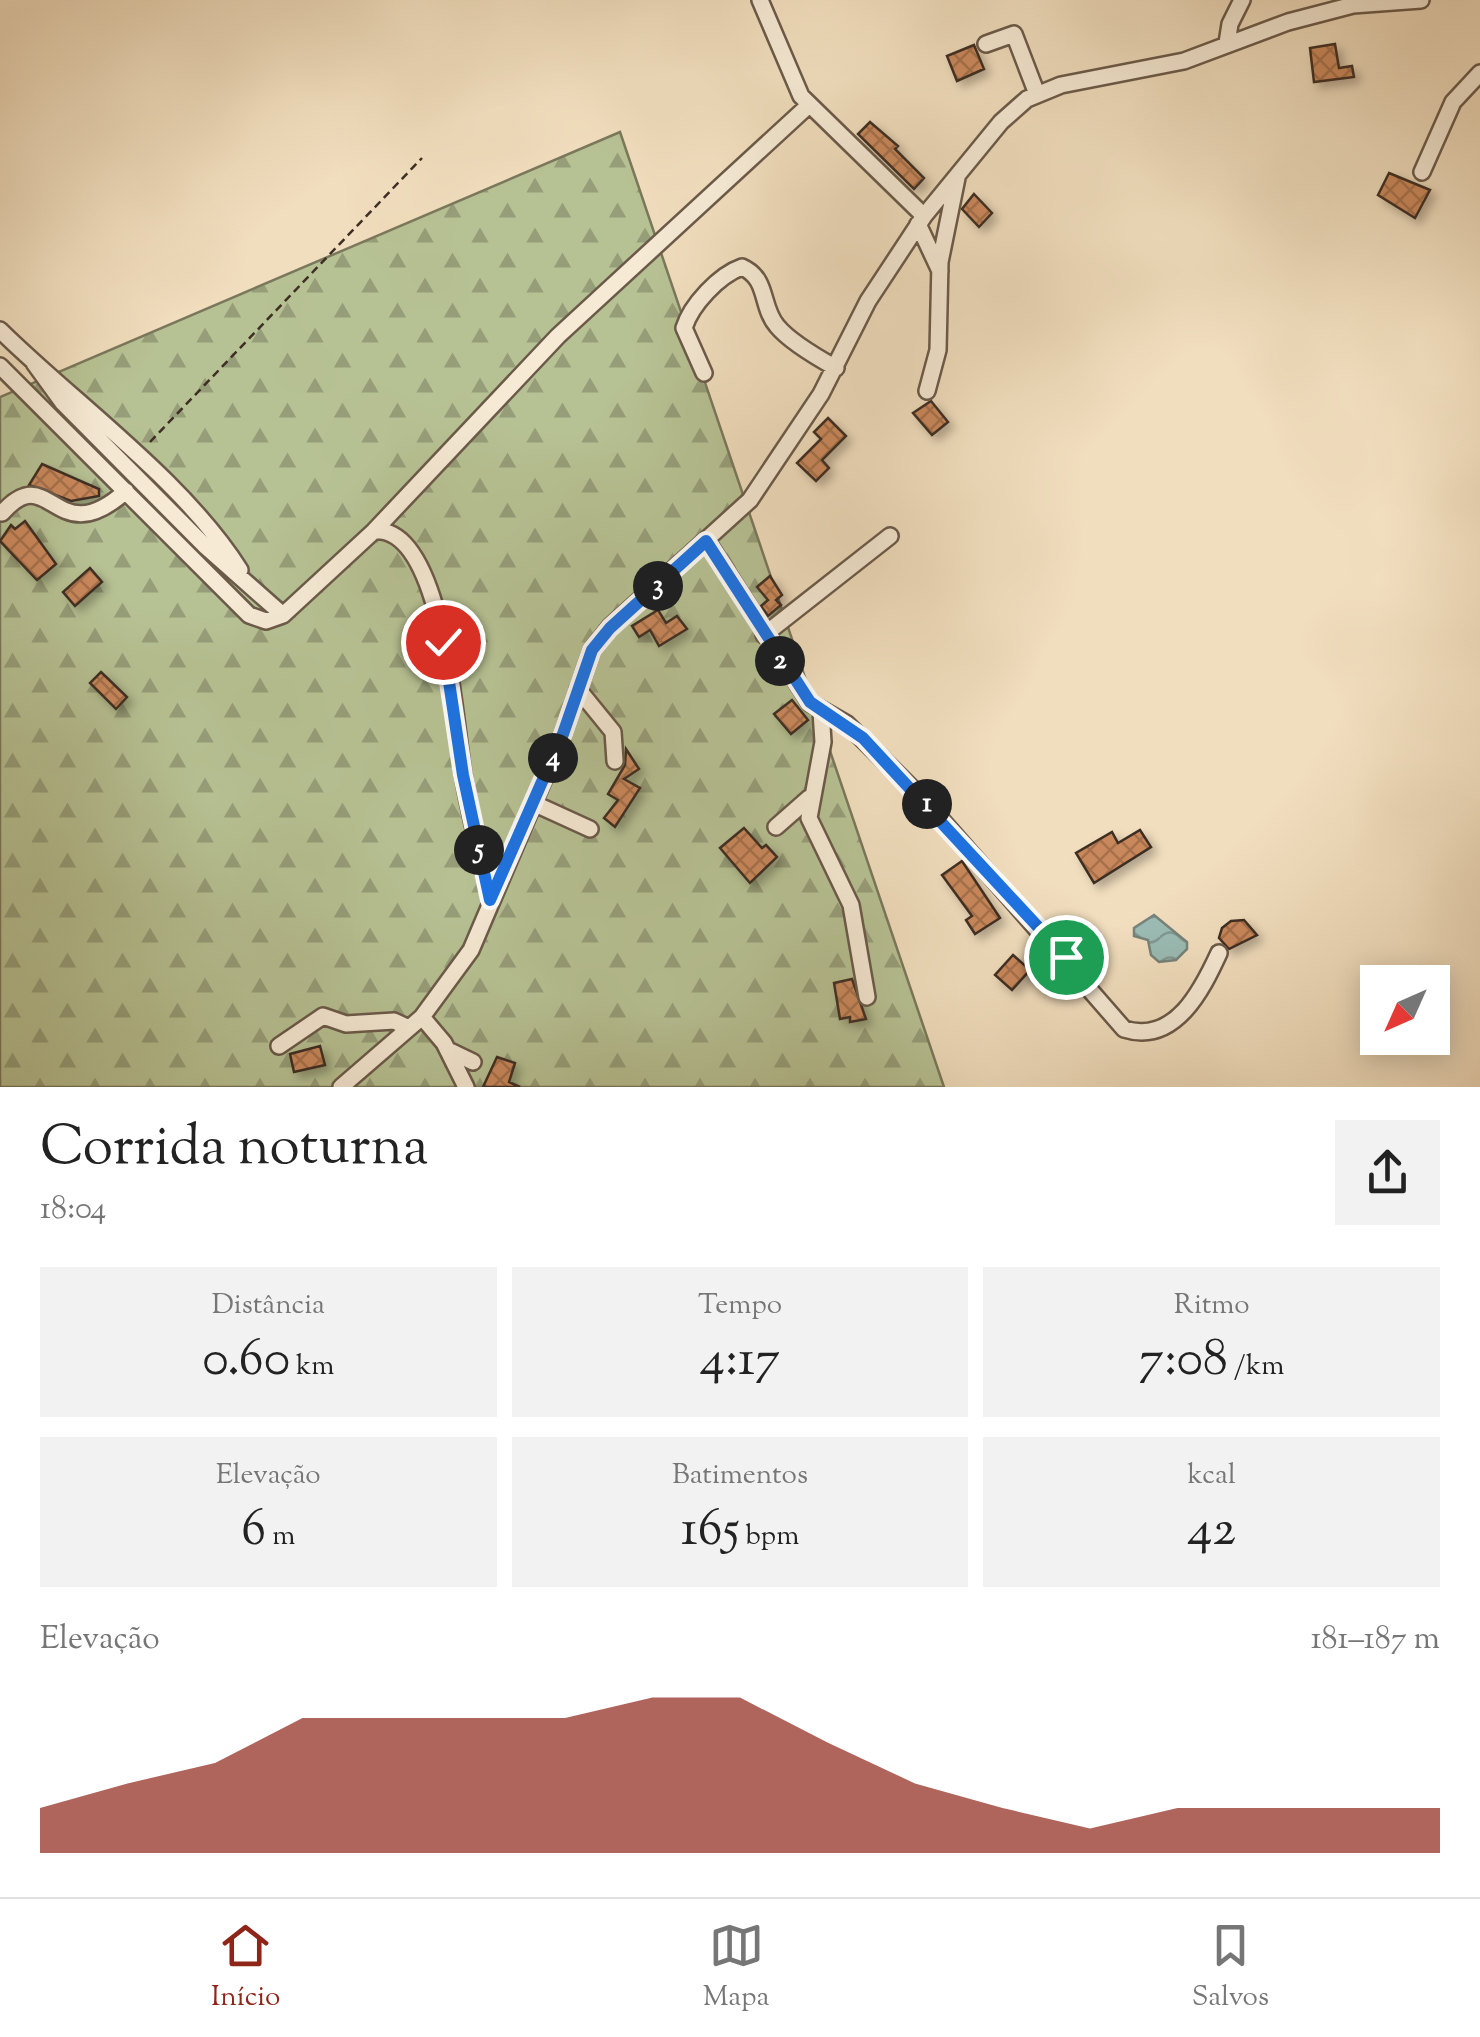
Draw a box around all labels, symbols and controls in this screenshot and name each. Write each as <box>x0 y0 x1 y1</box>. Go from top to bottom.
pin: 3 <box>633 561 683 611</box>
text: 3 <box>652 566 664 606</box>
pin <box>401 600 486 685</box>
icon: check <box>416 615 471 670</box>
pin: 2 <box>755 636 805 686</box>
text: 2 <box>773 641 787 681</box>
pin: 4 <box>528 733 578 783</box>
text: 4 <box>546 738 560 778</box>
pin: 1 <box>902 779 952 829</box>
text: 1 <box>922 784 932 824</box>
pin: 5 <box>454 825 504 875</box>
text: 5 <box>474 830 484 870</box>
pin <box>1024 915 1109 1000</box>
icon: arrive <box>1039 930 1094 985</box>
north arrow <box>1360 965 1450 1055</box>
map controls <box>1360 965 1450 1055</box>
text: Corrida noturna <box>40 1110 428 1189</box>
button: share <box>1335 1120 1440 1225</box>
text: 18:04 <box>40 1187 106 1233</box>
text: Distância <box>212 1286 325 1326</box>
text: Tempo <box>698 1286 782 1326</box>
text: Ritmo <box>1174 1286 1250 1326</box>
text: 0.60 <box>202 1326 290 1398</box>
text: 4:17 <box>700 1326 780 1398</box>
text: 7:08 <box>1139 1326 1228 1398</box>
text: km <box>290 1347 335 1387</box>
text: /km <box>1228 1347 1284 1387</box>
text: Elevação <box>216 1456 321 1496</box>
text: Batimentos <box>672 1456 808 1496</box>
text: kcal <box>1188 1456 1236 1496</box>
text: 6 <box>241 1496 266 1568</box>
text: 165 <box>681 1496 740 1568</box>
text: 42 <box>1187 1496 1236 1568</box>
text: m <box>266 1517 295 1557</box>
text: bpm <box>740 1517 799 1557</box>
text: Elevação <box>40 1617 160 1663</box>
text: 181–187 m <box>1311 1617 1440 1663</box>
tab: Início <box>211 1918 280 2018</box>
tab: Mapa <box>703 1918 769 2018</box>
tab: Salvos <box>1192 1918 1269 2018</box>

